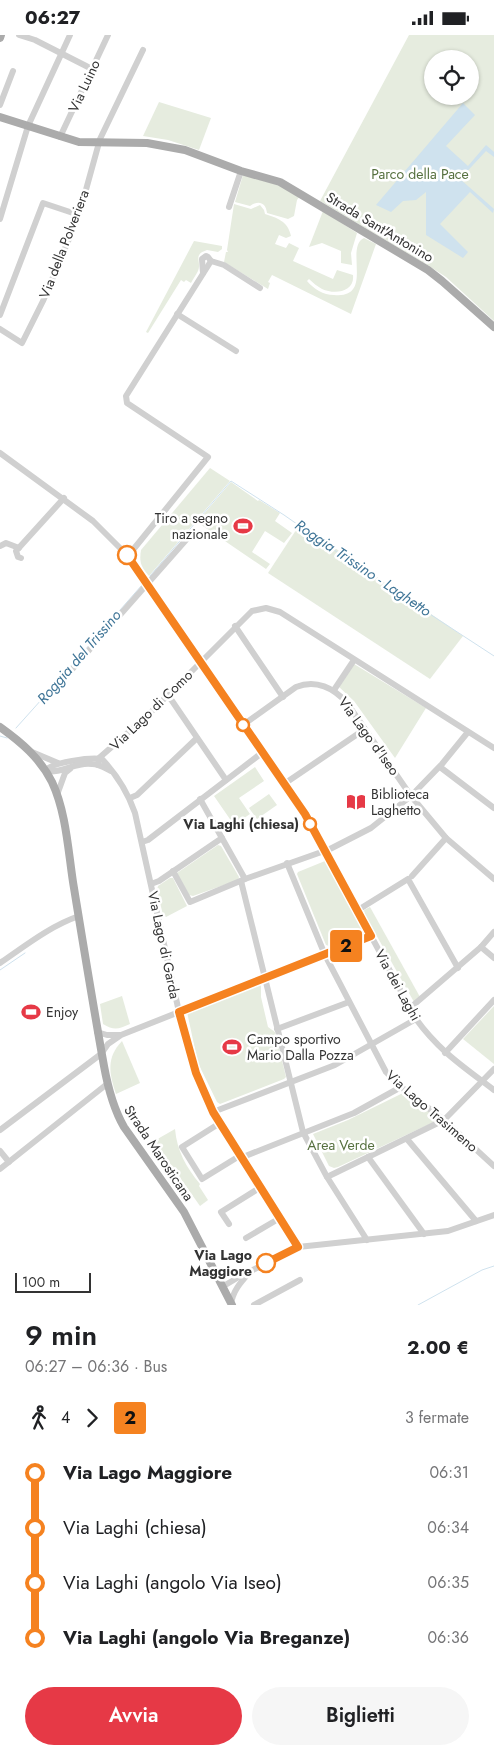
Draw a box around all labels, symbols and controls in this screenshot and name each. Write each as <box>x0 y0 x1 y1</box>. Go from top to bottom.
text: 06:27 <box>25 4 80 31</box>
map controls <box>424 50 479 105</box>
button: locate <box>424 50 479 105</box>
street label: Via Luino <box>63 56 105 116</box>
park label: Parco della Pace <box>371 164 469 184</box>
street label: Via della Polveriera <box>34 187 94 301</box>
street label: Strada Sant'Antonino <box>323 187 438 267</box>
place label: Tiro a segno nazionale <box>155 508 228 544</box>
water label: Roggia Trissino - Laghetto <box>291 514 436 622</box>
sports icon: Tiro a segno nazionale <box>232 515 254 537</box>
unlabelled marker <box>117 545 137 565</box>
water label: Roggia del Trissino <box>32 605 126 709</box>
street label: Via Lago di Como <box>105 665 197 755</box>
street label: Via Lago d'Iseo <box>334 693 405 780</box>
unlabelled marker <box>236 718 250 732</box>
place label: Biblioteca Laghetto <box>371 784 429 820</box>
library icon: Biblioteca Laghetto <box>345 791 367 813</box>
place label: Via Laghi (chiesa) <box>182 814 299 834</box>
marker: Via Laghi (chiesa) <box>303 817 317 831</box>
street label: Via Lago di Garda <box>143 889 185 1001</box>
line badge: 2 <box>330 930 362 962</box>
text: 2 <box>340 933 352 959</box>
street label: Via dei Laghi <box>370 946 426 1024</box>
sports icon: Enjoy <box>20 1001 42 1023</box>
place label: Enjoy <box>46 1002 79 1022</box>
place label: Campo sportivo Mario Dalla Pozza <box>247 1029 354 1065</box>
sports icon: Campo sportivo Mario Dalla Pozza <box>221 1036 243 1058</box>
street label: Via Lago Trasimeno <box>382 1065 483 1157</box>
street label: Strada Marosticana <box>119 1101 199 1205</box>
park label: Area Verde <box>307 1135 375 1155</box>
place label: Via Lago Maggiore <box>189 1245 252 1281</box>
marker: Via Lago Maggiore <box>256 1253 276 1273</box>
scale bar <box>15 1270 91 1293</box>
text: 100 m <box>22 1272 60 1292</box>
text: 9 min <box>25 1315 97 1356</box>
text: 2.00 € <box>407 1334 469 1361</box>
text: 06:27 – 06:36 · Bus <box>25 1355 167 1378</box>
icon: walk <box>25 1404 53 1432</box>
icon: forward <box>78 1404 106 1432</box>
text: 2 <box>124 1405 136 1431</box>
text: 4 <box>61 1406 70 1429</box>
text: 3 fermate <box>405 1406 469 1429</box>
text: Via Lago Maggiore <box>63 1459 232 1486</box>
text: 06:31 <box>429 1461 469 1484</box>
text: Via Laghi (chiesa) <box>63 1514 207 1541</box>
text: 06:34 <box>427 1516 469 1539</box>
text: Via Laghi (angolo Via Iseo) <box>63 1569 282 1596</box>
text: 06:35 <box>428 1571 469 1594</box>
text: Via Laghi (angolo Via Breganze) <box>63 1624 350 1651</box>
text: 06:36 <box>427 1626 469 1649</box>
button: Avvia <box>25 1687 242 1745</box>
button: Biglietti <box>252 1687 469 1745</box>

